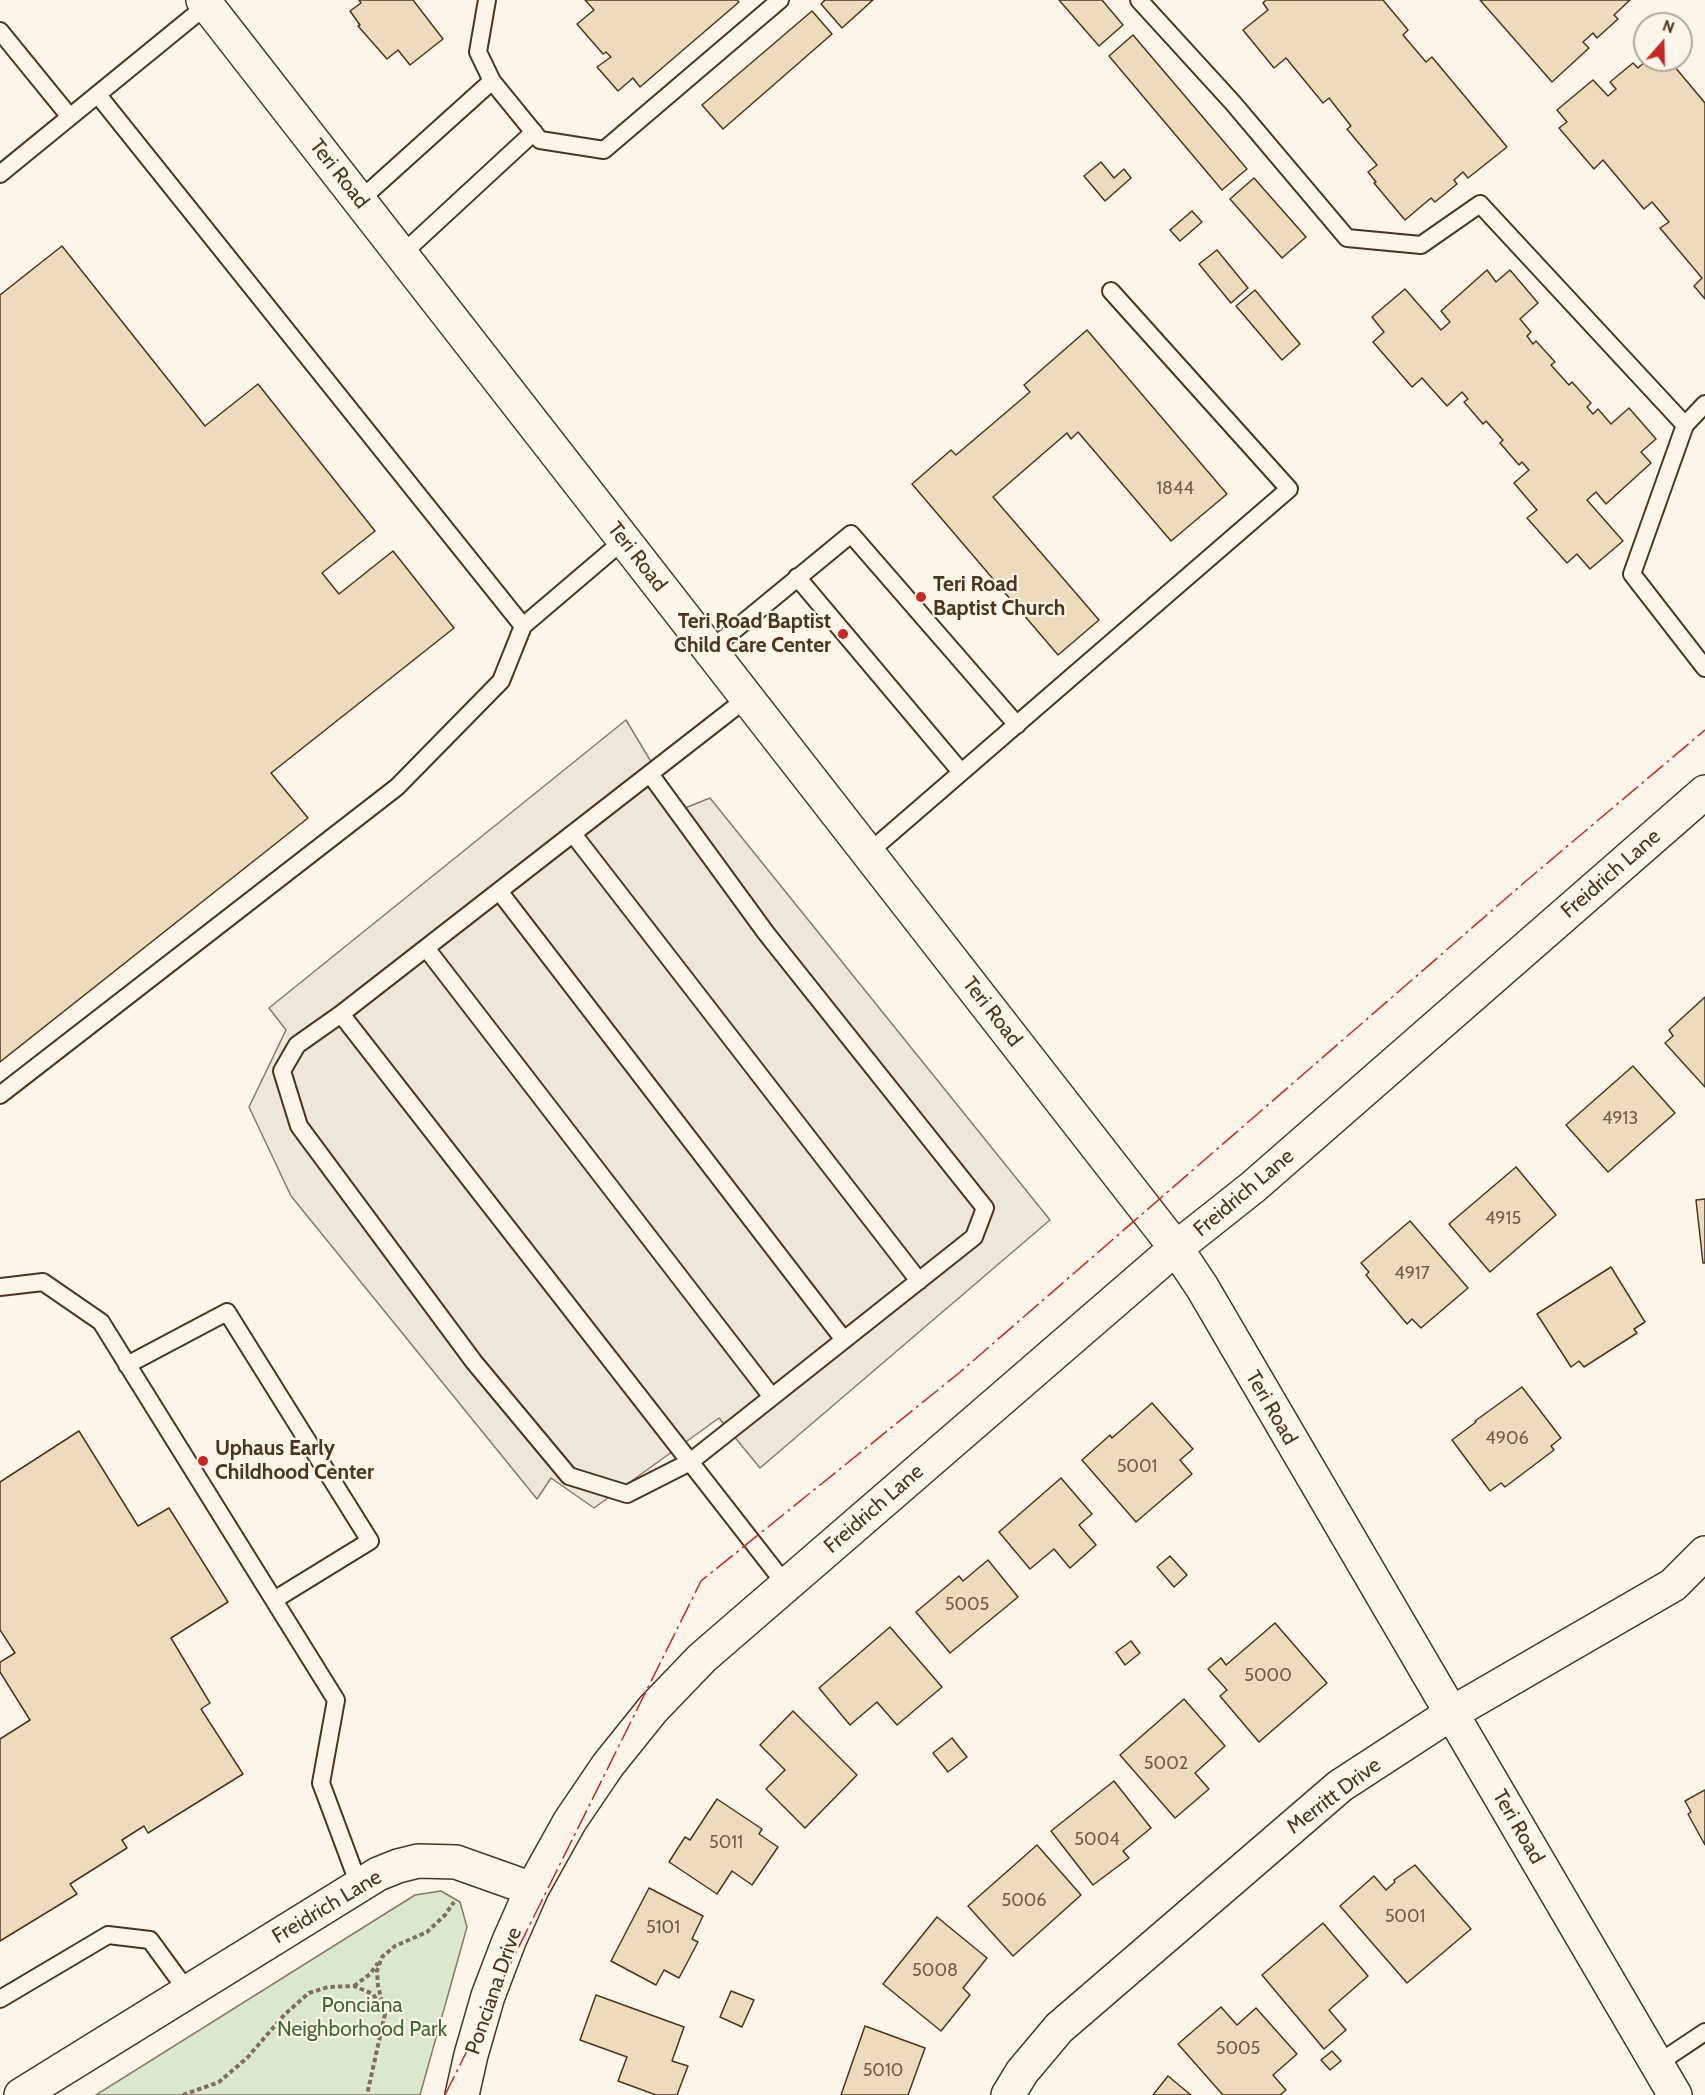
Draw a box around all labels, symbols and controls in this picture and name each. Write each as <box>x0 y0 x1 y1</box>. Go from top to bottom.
north arrow <box>1633 12 1693 72</box>
text: N <box>1660 16 1677 37</box>
street label: Teri Road <box>304 134 374 214</box>
house number: 1844 <box>1156 478 1194 500</box>
street label: Teri Road <box>602 517 672 597</box>
place label: Teri Road Baptist Church <box>933 572 1065 622</box>
marker: Teri Road Baptist Church <box>914 590 928 604</box>
place label: Teri Road Baptist Child Care Center <box>674 609 831 659</box>
marker: Teri Road Baptist Child Care Center <box>836 627 850 641</box>
street label: Freidrich Lane <box>1556 824 1666 924</box>
street label: Teri Road <box>957 972 1027 1052</box>
house number: 4913 <box>1602 1108 1638 1130</box>
street label: Freidrich Lane <box>1189 1144 1299 1242</box>
house number: 4915 <box>1485 1208 1521 1230</box>
house number: 4917 <box>1394 1263 1430 1285</box>
street label: Teri Road <box>1240 1366 1302 1450</box>
house number: 4906 <box>1485 1428 1529 1450</box>
place label: Uphaus Early Childhood Center <box>215 1436 374 1486</box>
marker: Uphaus Early Childhood Center <box>196 1454 210 1468</box>
house number: 5001 <box>1117 1456 1157 1478</box>
street label: Freidrich Lane <box>819 1459 929 1559</box>
house number: 5005 <box>945 1594 989 1616</box>
house number: 5000 <box>1244 1665 1292 1687</box>
street label: Merritt Drive <box>1282 1752 1386 1840</box>
house number: 5002 <box>1144 1753 1188 1775</box>
street label: Teri Road <box>1487 1785 1549 1869</box>
house number: 5004 <box>1074 1829 1120 1851</box>
house number: 5011 <box>709 1832 743 1854</box>
street label: Freidrich Lane <box>268 1865 386 1949</box>
house number: 5006 <box>1001 1890 1047 1912</box>
house number: 5001 <box>1385 1906 1425 1928</box>
house number: 5101 <box>646 1917 680 1939</box>
street label: Ponciana Drive <box>460 1924 528 2058</box>
house number: 5008 <box>912 1960 958 1982</box>
park label: Ponciana Neighborhood Park <box>277 1993 447 2043</box>
house number: 5005 <box>1216 2038 1260 2060</box>
house number: 5010 <box>863 2060 903 2082</box>

